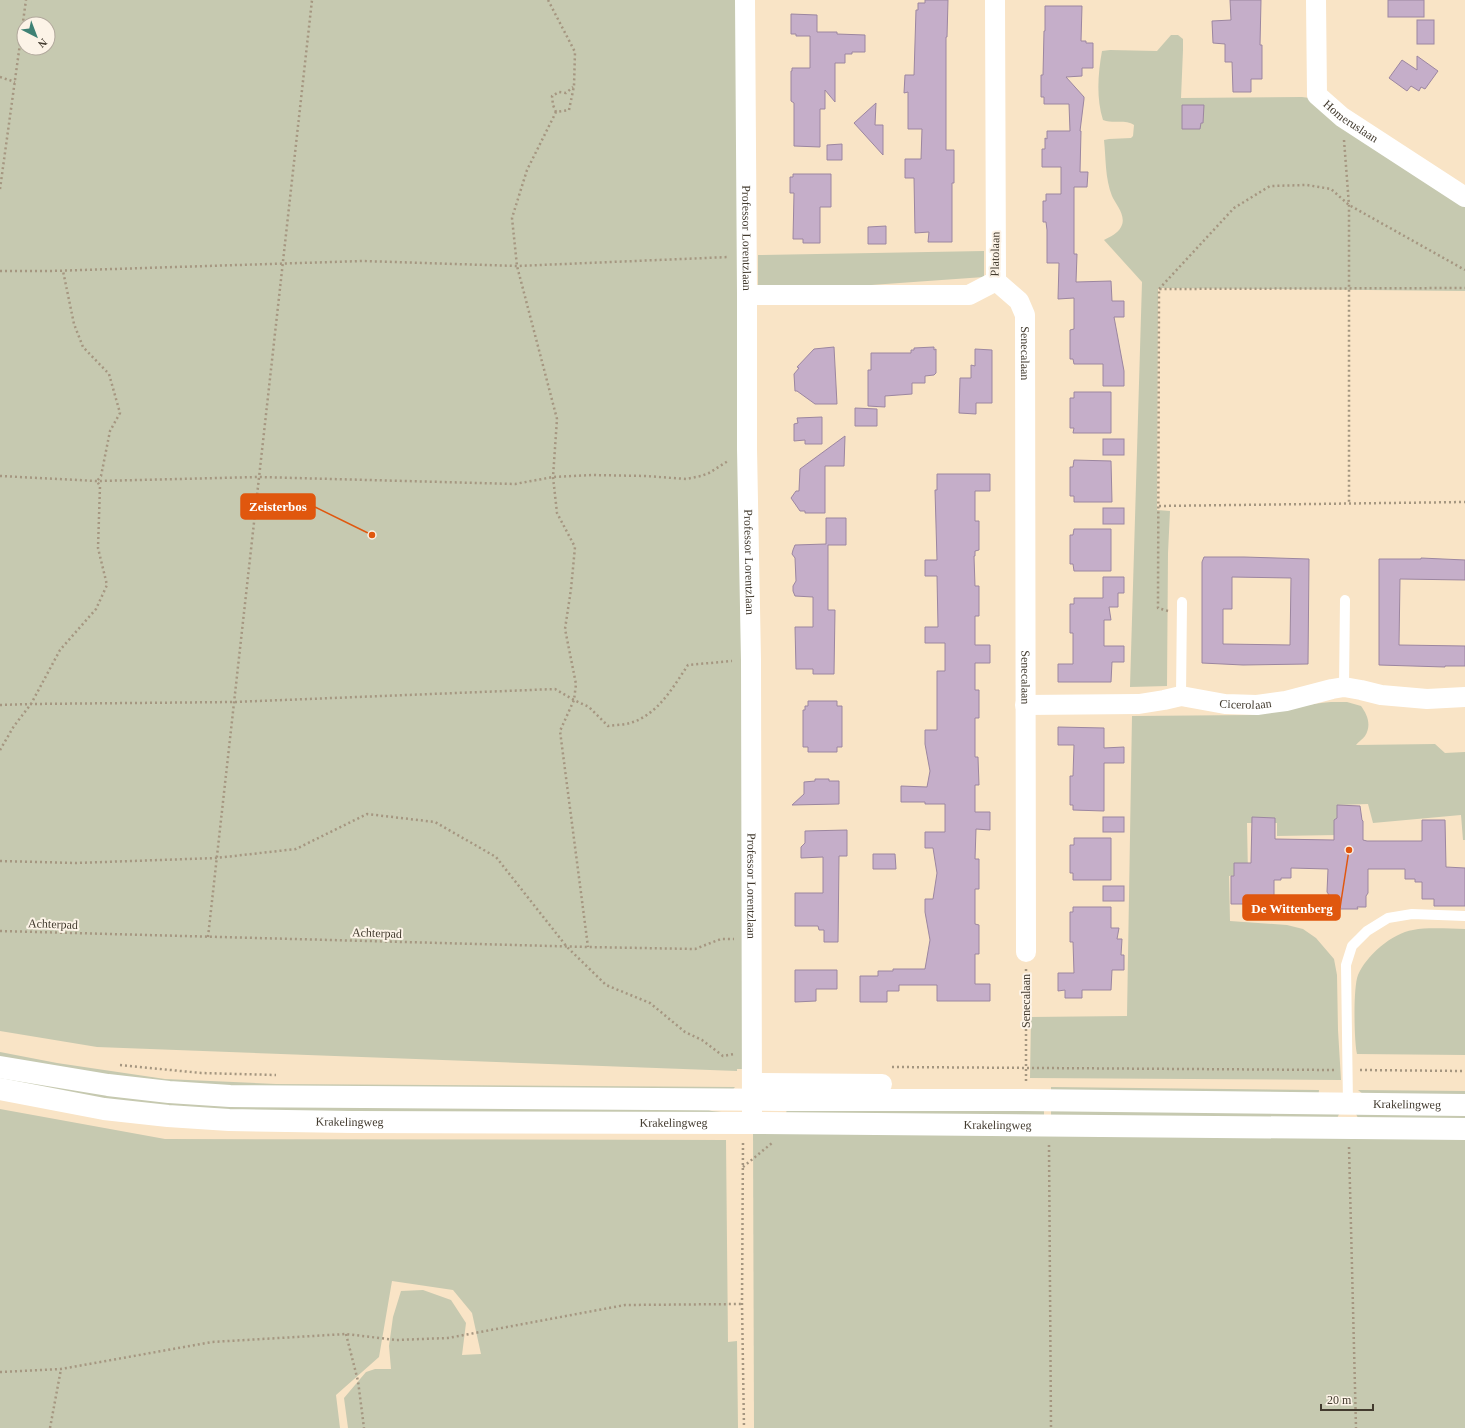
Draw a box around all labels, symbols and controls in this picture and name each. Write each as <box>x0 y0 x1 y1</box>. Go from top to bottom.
north arrow <box>16 16 56 56</box>
text: N <box>36 36 50 51</box>
street label: Homeruslaan <box>1321 97 1381 146</box>
street label: Professor Lorentzlaan <box>739 185 754 291</box>
street label: Platolaan <box>988 232 1002 276</box>
street label: Senecalaan <box>1018 326 1032 380</box>
callout: Zeisterbos <box>241 494 315 519</box>
text: Zeisterbos <box>249 499 307 514</box>
street label: Professor Lorentzlaan <box>741 509 757 615</box>
street label: Senecalaan <box>1019 650 1033 704</box>
street label: Cicerolaan <box>1218 696 1272 712</box>
street label: Professor Lorentzlaan <box>744 833 759 939</box>
callout: De Wittenberg <box>1243 895 1340 920</box>
text: De Wittenberg <box>1251 901 1333 916</box>
street label: Achterpad <box>28 916 78 932</box>
street label: Achterpad <box>352 925 402 941</box>
street label: Senecalaan <box>1019 974 1033 1028</box>
street label: Krakelingweg <box>1373 1097 1441 1112</box>
street label: Krakelingweg <box>315 1114 384 1129</box>
street label: Krakelingweg <box>640 1116 708 1130</box>
street label: Krakelingweg <box>963 1118 1032 1132</box>
scale bar <box>1321 1386 1373 1412</box>
text: 20 m <box>1327 1393 1352 1407</box>

